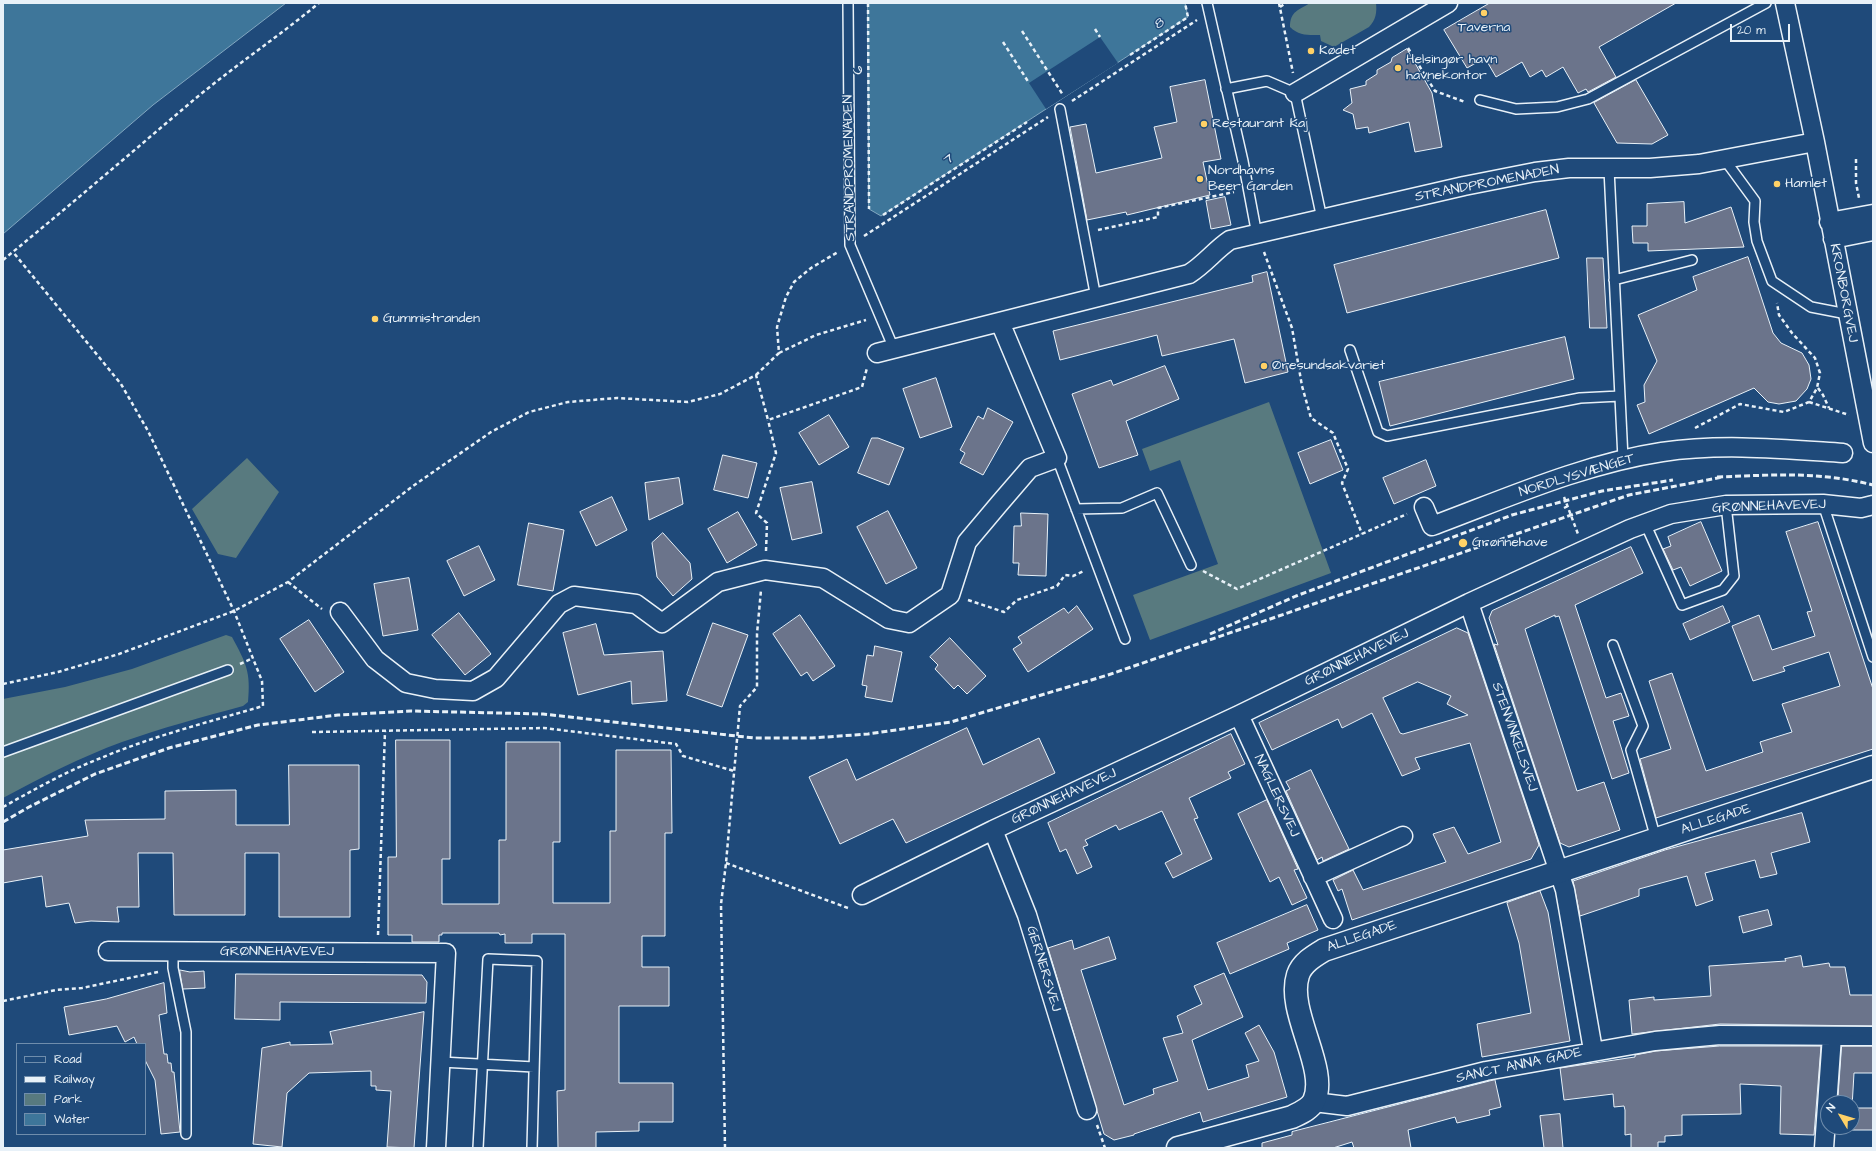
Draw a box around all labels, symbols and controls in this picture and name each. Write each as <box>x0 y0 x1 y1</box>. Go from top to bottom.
marker: Taverna <box>1479 8 1489 18</box>
street label: 8 <box>1152 14 1168 34</box>
scale bar <box>1732 16 1792 42</box>
place label: Taverna <box>1458 20 1510 36</box>
text: 20 m <box>1737 22 1766 39</box>
place label: Kødet <box>1319 43 1356 59</box>
marker: Kødet <box>1306 46 1316 56</box>
place label: Helsingør havn havnekontor <box>1406 52 1497 84</box>
marker: Helsingør havn havnekontor <box>1393 63 1403 73</box>
street label: 6 <box>851 66 867 74</box>
street label: STRANDPROMENADEN <box>840 95 860 241</box>
place label: Restaurant Kaj <box>1212 116 1308 132</box>
marker: Restaurant Kaj <box>1199 119 1209 129</box>
street label: 7 <box>941 151 957 169</box>
street label: STRANDPROMENADEN <box>1413 162 1561 206</box>
place label: Nordhavns Beer Garden <box>1208 163 1293 196</box>
marker: Nordhavns Beer Garden <box>1195 174 1205 184</box>
place label: Hamlet <box>1785 176 1827 192</box>
marker: Hamlet <box>1772 179 1782 189</box>
street label: KRONBORGVEJ <box>1825 242 1861 344</box>
place label: Gummistranden <box>383 311 480 327</box>
marker: Gummistranden <box>370 314 380 324</box>
place label: Øresundsakvariet <box>1272 358 1385 374</box>
marker: Øresundsakvariet <box>1259 361 1269 371</box>
street label: NORDLYSVÆNGET <box>1517 450 1637 502</box>
street label: GRØNNEHAVEVEJ <box>1712 497 1826 517</box>
place label: Grønnehave <box>1472 535 1548 551</box>
marker: Grønnehave <box>1457 537 1469 549</box>
street label: GRØNNEHAVEVEJ <box>1302 625 1412 691</box>
street label: STENVINKELSVEJ <box>1487 680 1541 794</box>
street label: NAGLERSVEJ <box>1250 752 1302 840</box>
street label: GRØNNEHAVEVEJ <box>1009 765 1119 829</box>
street label: ALLEGADE <box>1679 801 1753 839</box>
street label: ALLEGADE <box>1325 917 1399 957</box>
street label: GERNERSVEJ <box>1022 924 1064 1014</box>
street label: GRØNNEHAVEVEJ <box>220 944 334 960</box>
legend <box>16 1043 146 1135</box>
street label: SANCT ANNA GADE <box>1455 1044 1583 1088</box>
text: Road <box>54 1051 82 1068</box>
text: Railway <box>54 1071 95 1088</box>
text: Park <box>54 1091 82 1108</box>
north arrow <box>1820 1095 1860 1135</box>
text: N <box>1823 1101 1839 1115</box>
text: Water <box>54 1111 89 1128</box>

